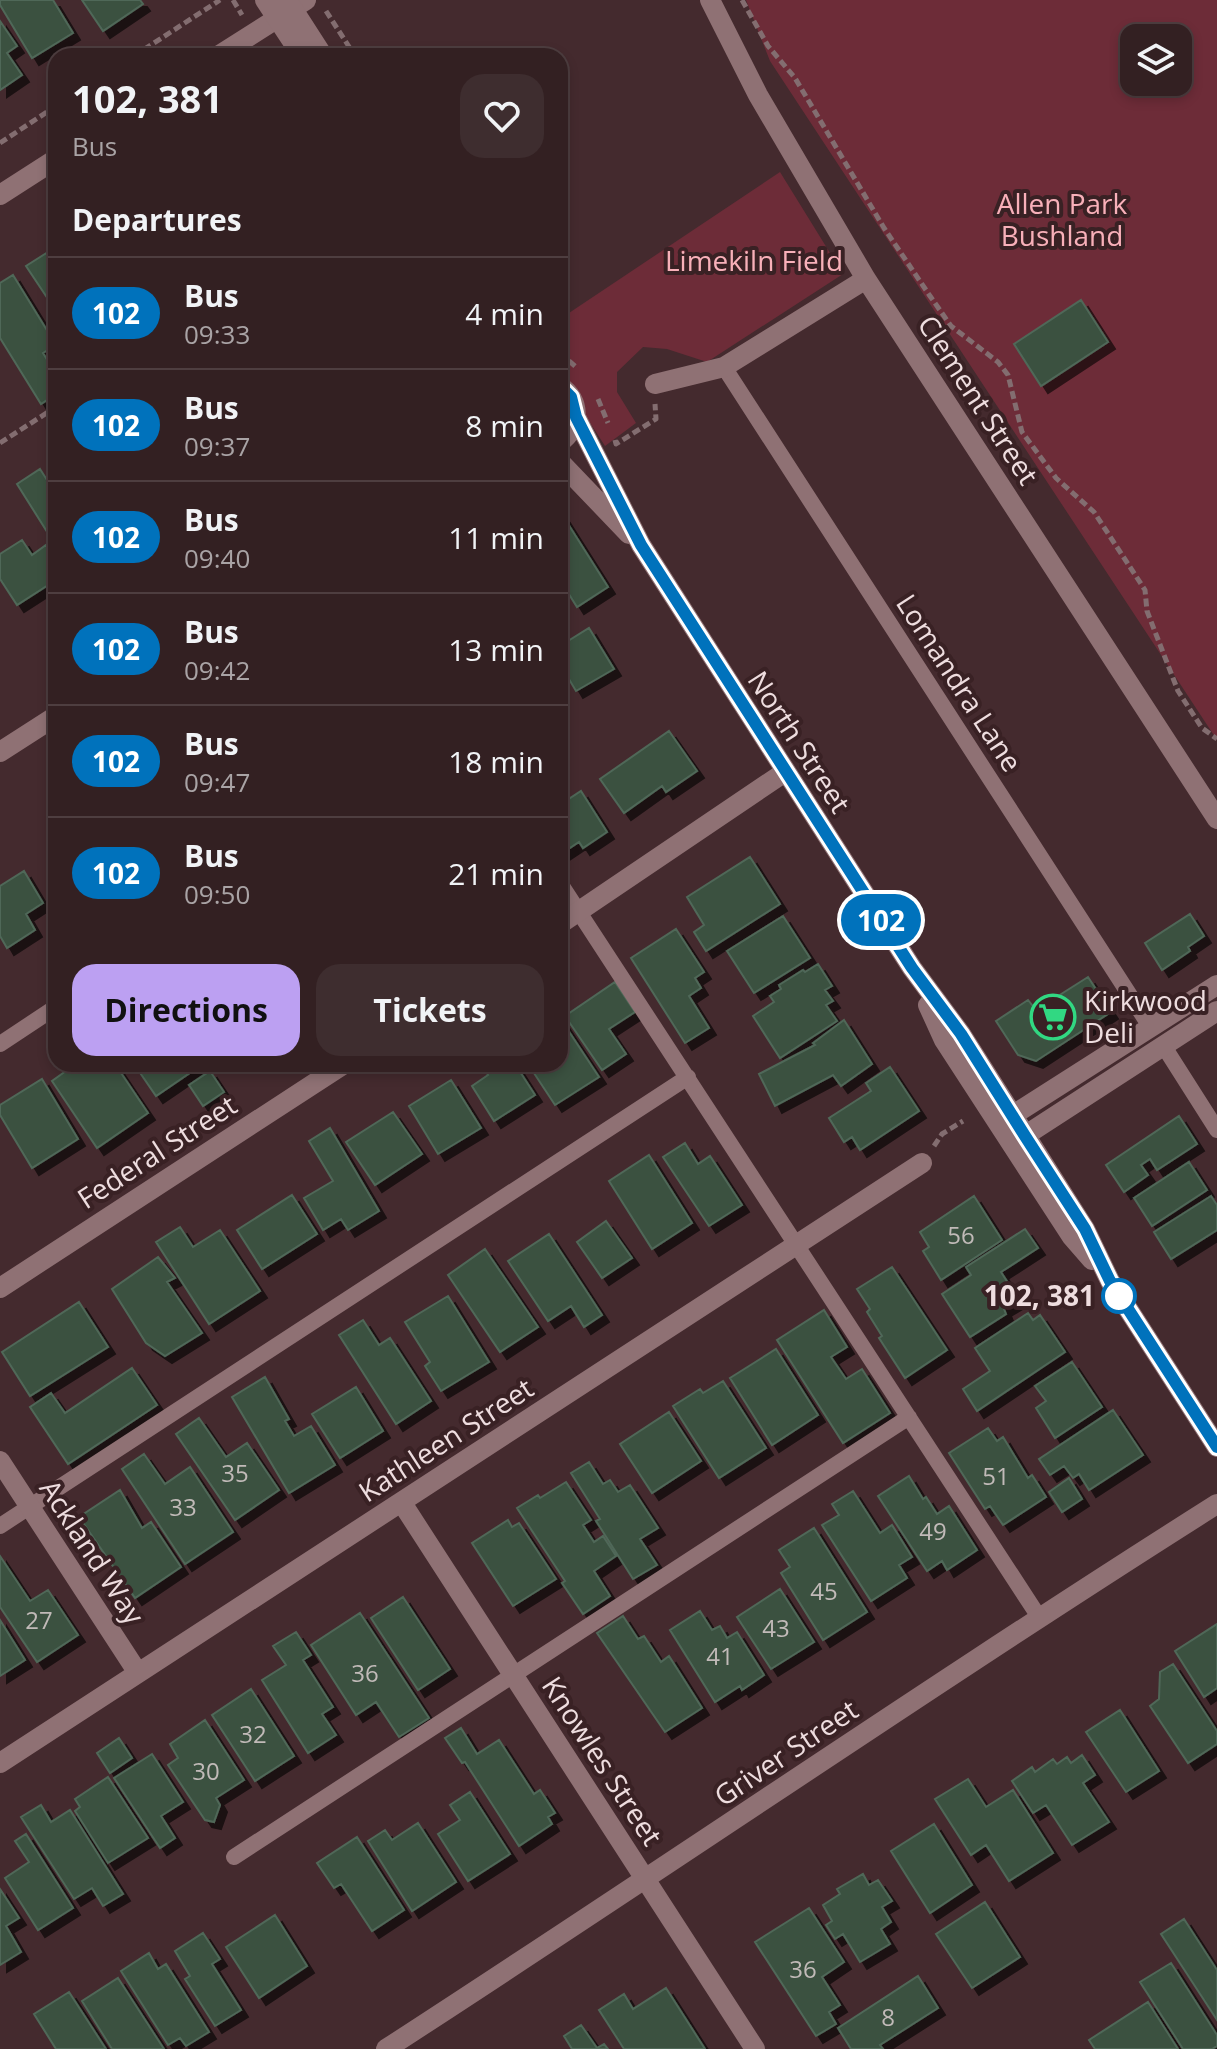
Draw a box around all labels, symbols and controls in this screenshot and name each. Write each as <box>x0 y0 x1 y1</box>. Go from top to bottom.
map controls <box>1120 24 1192 96</box>
button: layers <box>1120 24 1192 96</box>
text: 102, 381 <box>72 72 223 124</box>
button: heart <box>460 74 544 158</box>
text: Bus <box>72 128 117 164</box>
park label: Allen Park Bushland <box>997 184 1128 254</box>
text: Departures <box>72 199 242 240</box>
park label: Limekiln Field <box>665 241 843 279</box>
text: Bus <box>184 275 239 316</box>
text: 4 min <box>465 293 544 334</box>
text: 102 <box>92 294 140 332</box>
street label: Clement Street <box>910 307 1048 491</box>
text: 09:33 <box>184 316 250 352</box>
text: Bus <box>184 387 239 428</box>
text: 8 min <box>465 405 544 446</box>
text: 102 <box>92 406 140 444</box>
text: 09:37 <box>184 428 250 464</box>
text: Bus <box>184 499 239 540</box>
text: 11 min <box>448 517 544 558</box>
text: 102 <box>92 518 140 556</box>
text: 09:40 <box>184 540 250 576</box>
street label: Lomandra Lane <box>888 586 1031 779</box>
text: Bus <box>184 611 239 652</box>
text: 13 min <box>448 629 544 670</box>
text: 102 <box>92 630 140 668</box>
text: 09:42 <box>184 652 250 688</box>
street label: North Street <box>740 663 860 820</box>
text: Bus <box>184 723 239 764</box>
text: 18 min <box>448 741 544 782</box>
text: 102 <box>92 742 140 780</box>
text: 09:47 <box>184 764 250 800</box>
text: Bus <box>184 835 239 876</box>
text: 21 min <box>448 853 544 894</box>
text: 102 <box>92 854 140 892</box>
text: 09:50 <box>184 876 250 912</box>
line badge: 102 <box>835 894 927 946</box>
text: 102 <box>857 901 905 939</box>
button: Directions <box>72 964 300 1056</box>
button: Tickets <box>316 964 544 1056</box>
place label: Kirkwood Deli <box>1084 981 1207 1051</box>
supermarket icon: Kirkwood Deli <box>1029 993 1077 1041</box>
street label: Federal Street <box>70 1085 243 1217</box>
house number: 56 <box>947 1218 975 1251</box>
place label: 102, 381 <box>984 1276 1095 1314</box>
marker: 102, 381 <box>1102 1279 1136 1313</box>
street label: Kathleen Street <box>351 1368 540 1510</box>
house number: 35 <box>221 1456 249 1489</box>
house number: 51 <box>982 1459 1010 1492</box>
street label: Ackland Way <box>32 1472 154 1632</box>
house number: 33 <box>169 1490 197 1523</box>
house number: 49 <box>919 1514 947 1547</box>
house number: 45 <box>810 1574 838 1607</box>
house number: 27 <box>25 1603 53 1636</box>
house number: 43 <box>762 1611 790 1644</box>
house number: 41 <box>706 1639 734 1672</box>
house number: 36 <box>351 1656 379 1689</box>
street label: Knowles Street <box>534 1669 672 1852</box>
street label: Griver Street <box>706 1690 865 1814</box>
house number: 32 <box>239 1717 267 1750</box>
house number: 30 <box>192 1754 220 1787</box>
house number: 36 <box>789 1952 817 1985</box>
house number: 8 <box>881 2000 895 2033</box>

